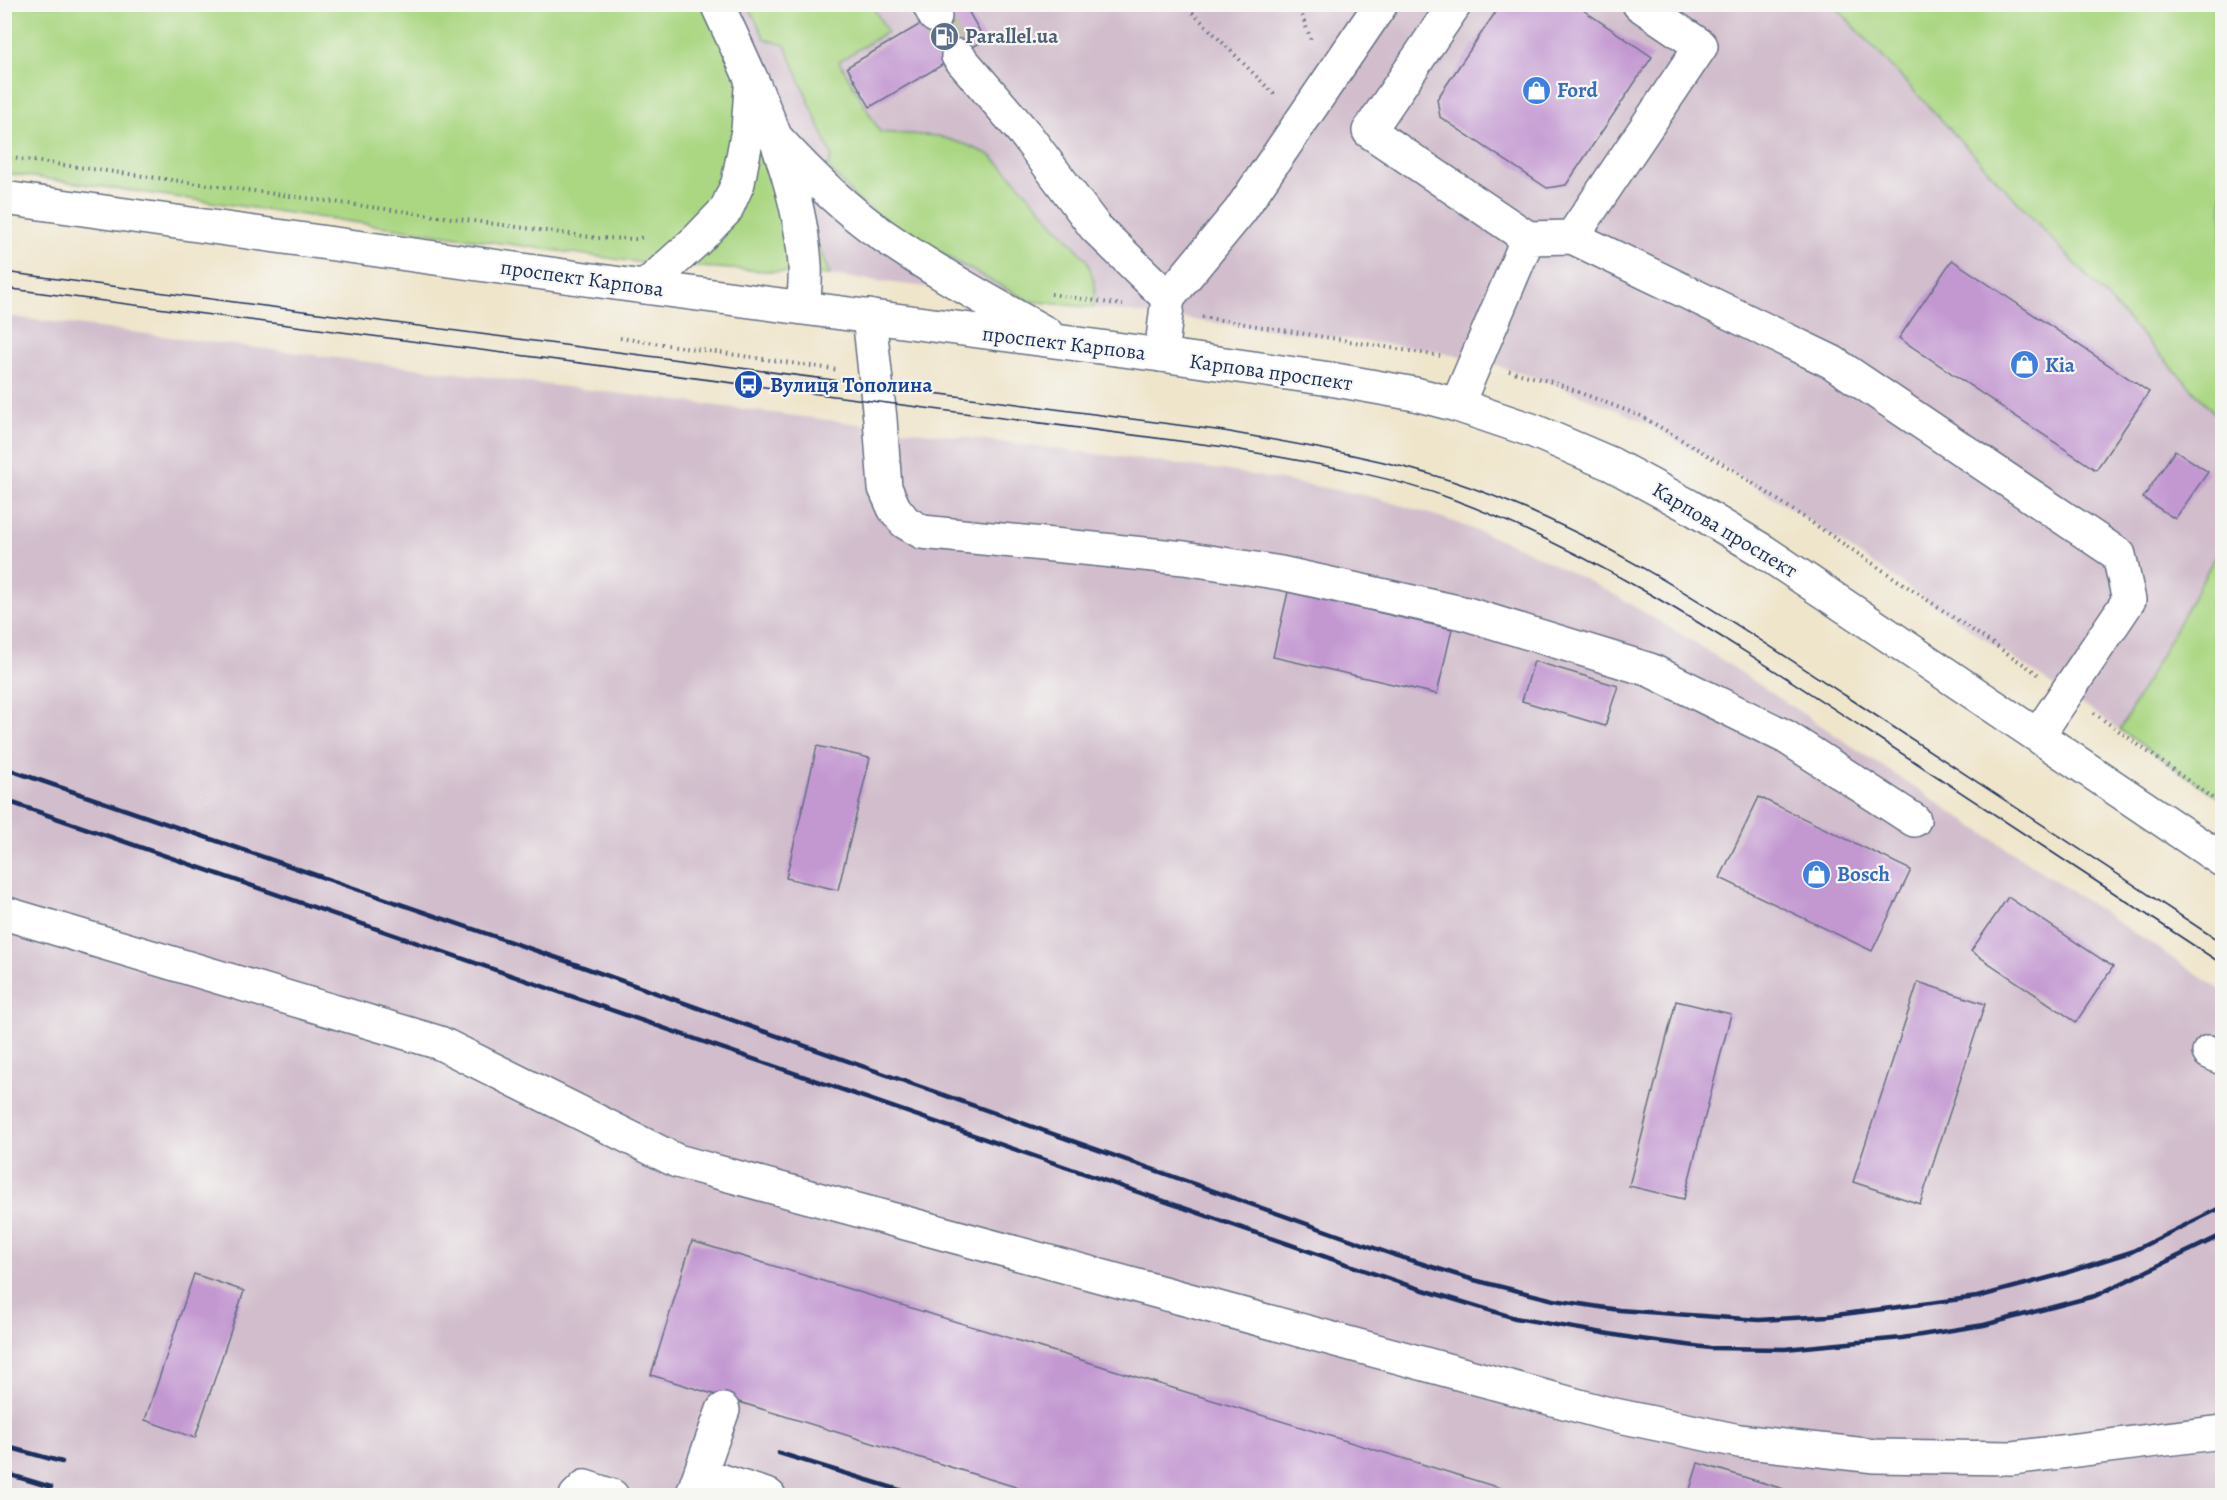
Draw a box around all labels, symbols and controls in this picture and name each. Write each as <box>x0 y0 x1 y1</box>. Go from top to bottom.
fuel station icon: Parallel.ua <box>928 20 960 52</box>
place label: Parallel.ua <box>965 22 1059 50</box>
shop icon: Ford <box>1520 74 1552 106</box>
place label: Ford <box>1557 76 1598 104</box>
street label: проспект Карпова <box>499 253 666 303</box>
street label: проспект Карпова <box>981 319 1148 367</box>
street label: Карпова проспект <box>1188 347 1354 397</box>
shop icon: Kia <box>2008 349 2040 381</box>
place label: Kia <box>2045 351 2076 379</box>
bus stop icon: Вулиця Тополина <box>733 369 765 401</box>
place label: Вулиця Тополина <box>770 371 932 399</box>
street label: Карпова проспект <box>1647 476 1803 584</box>
shop icon: Bosch <box>1800 858 1832 890</box>
place label: Bosch <box>1837 860 1890 888</box>

